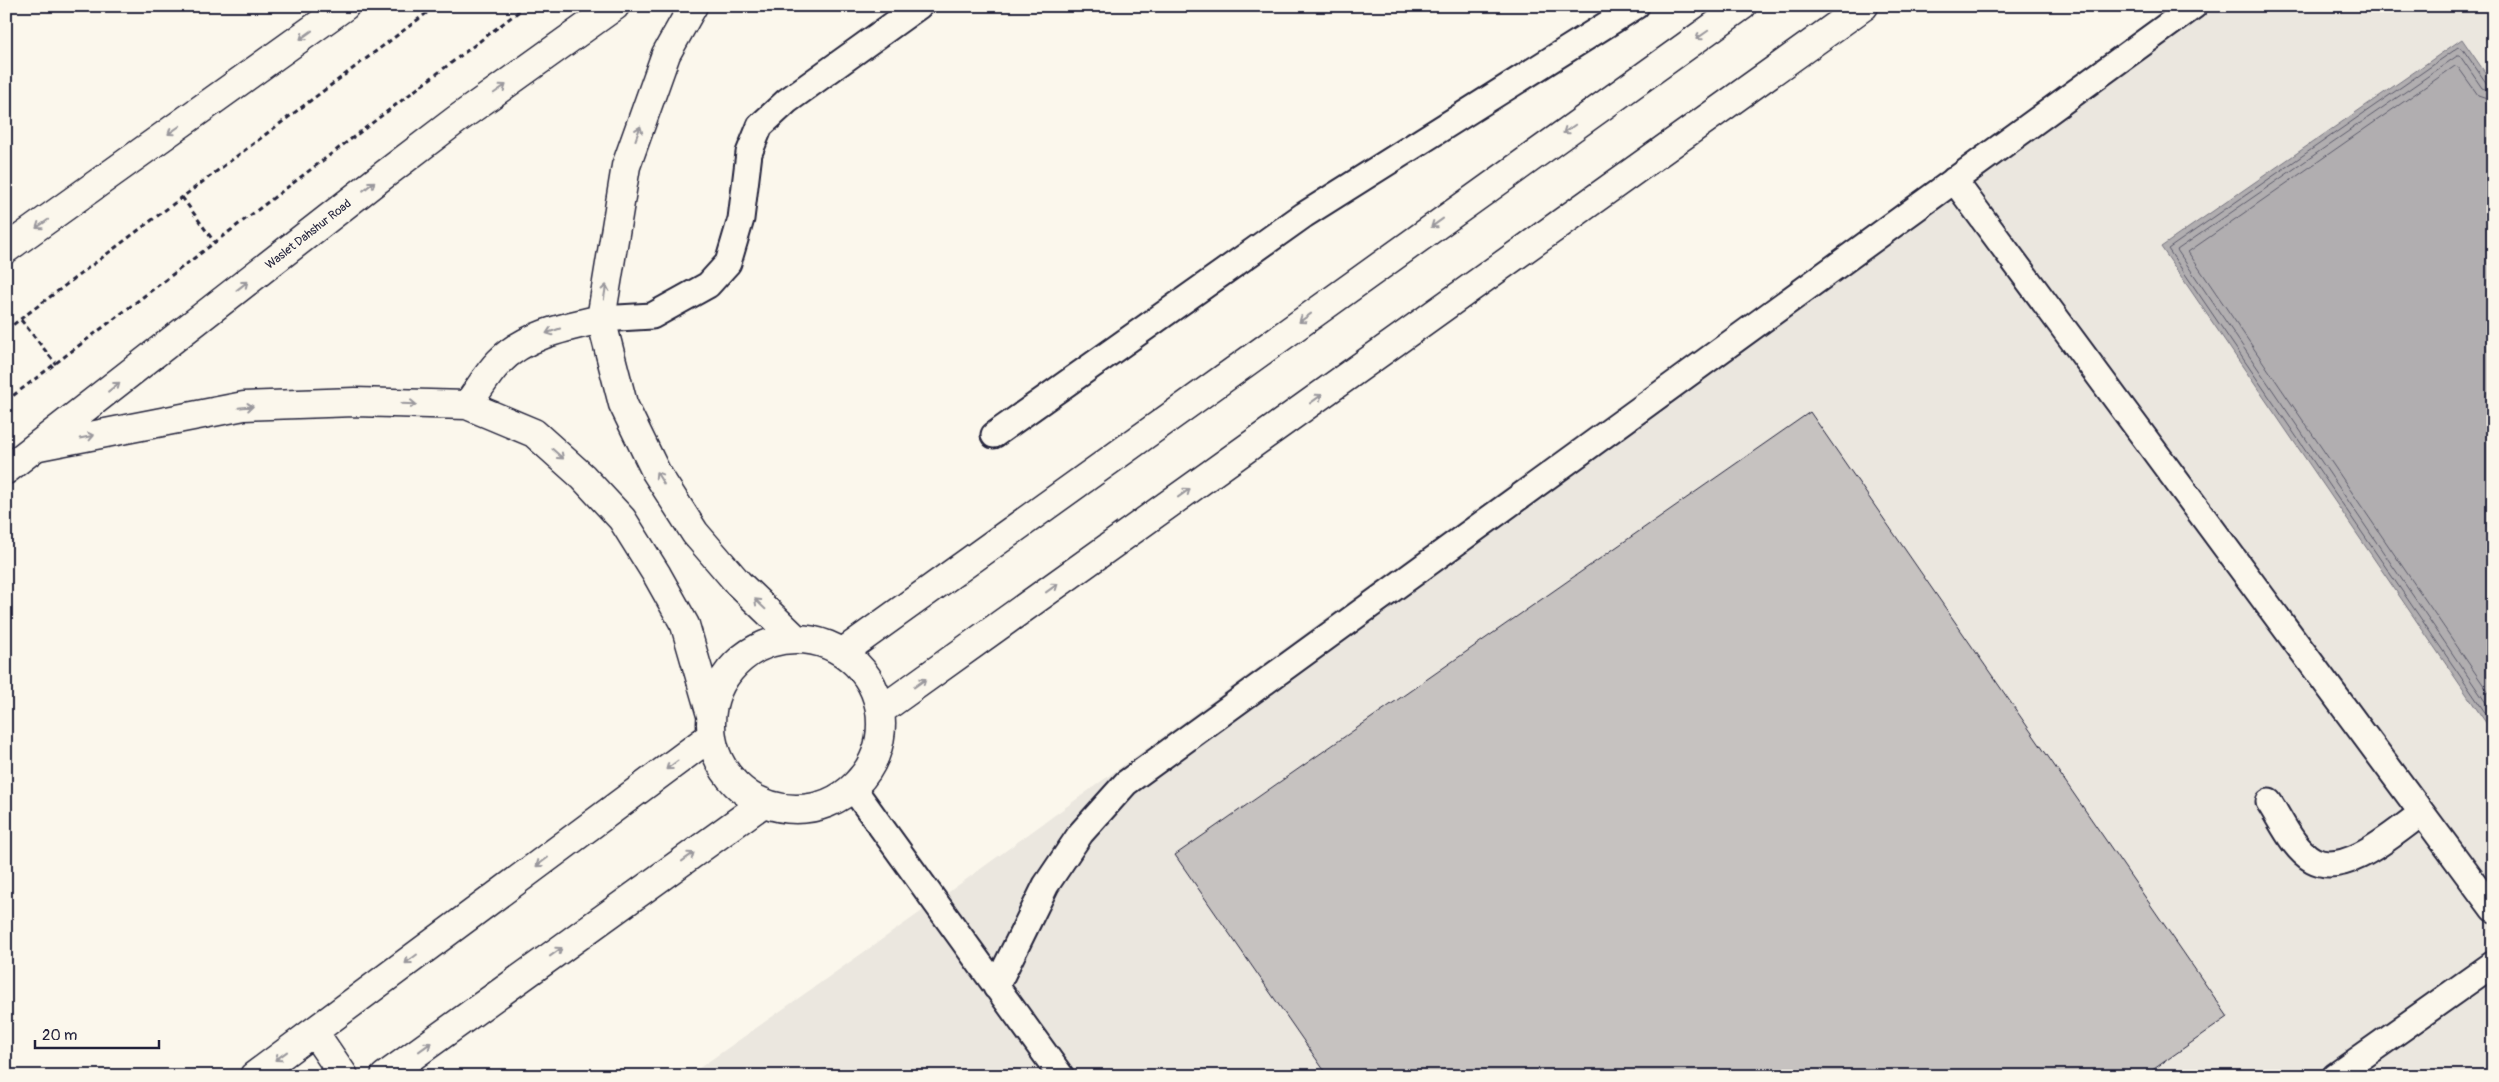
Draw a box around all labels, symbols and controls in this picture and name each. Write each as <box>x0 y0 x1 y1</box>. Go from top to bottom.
one-way arrow <box>1696 29 1709 40</box>
one-way arrow <box>299 30 313 40</box>
one-way arrow <box>493 84 507 94</box>
one-way arrow <box>1563 124 1577 134</box>
one-way arrow <box>167 125 181 135</box>
one-way arrow <box>633 126 643 142</box>
one-way arrow <box>363 180 376 191</box>
street label: Waslet Dahshur Road <box>262 196 354 273</box>
one-way arrow <box>1430 218 1444 228</box>
one-way arrow <box>35 219 49 229</box>
one-way arrow <box>235 281 248 292</box>
one-way arrow <box>600 285 610 301</box>
one-way arrow <box>1299 313 1313 323</box>
one-way arrow <box>546 327 562 336</box>
one-way arrow <box>107 382 121 392</box>
one-way arrow <box>1309 394 1323 404</box>
one-way arrow <box>400 399 416 408</box>
one-way arrow <box>238 402 254 412</box>
one-way arrow <box>78 432 94 441</box>
one-way arrow <box>551 448 564 460</box>
one-way arrow <box>654 471 664 485</box>
one-way arrow <box>1177 488 1191 498</box>
one-way arrow <box>1045 583 1059 593</box>
one-way arrow <box>754 598 767 610</box>
one-way arrow <box>913 677 926 688</box>
one-way arrow <box>666 759 679 770</box>
one-way arrow <box>681 852 695 862</box>
one-way arrow <box>535 857 549 867</box>
one-way arrow <box>549 947 563 957</box>
one-way arrow <box>404 954 418 964</box>
scale bar <box>35 1017 159 1049</box>
text: 20 m <box>42 1026 77 1045</box>
one-way arrow <box>417 1042 431 1052</box>
one-way arrow <box>274 1051 288 1061</box>

